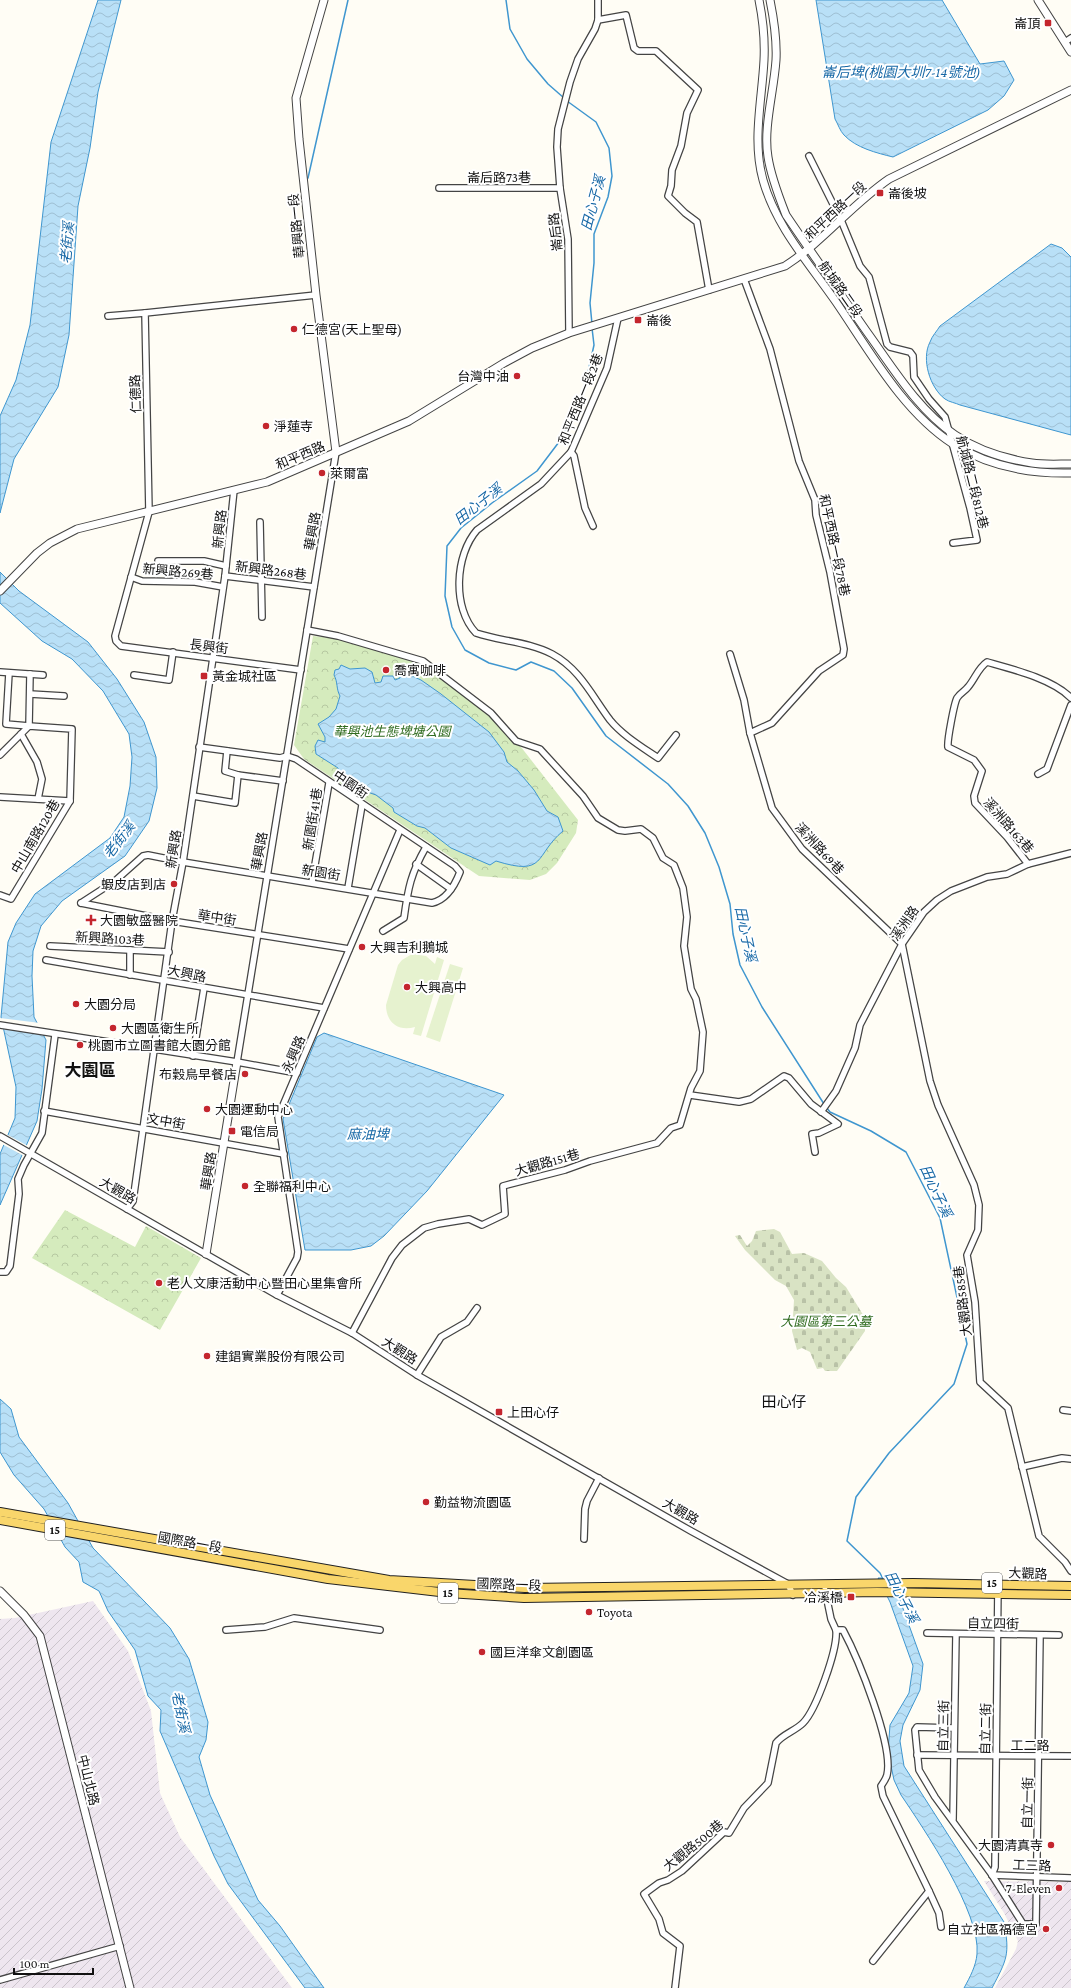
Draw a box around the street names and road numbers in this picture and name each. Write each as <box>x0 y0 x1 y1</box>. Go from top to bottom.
street label: 崙后路73巷 <box>467 170 531 185</box>
street label: 和平西路一段 <box>802 178 869 242</box>
street label: 華興路一段 <box>286 193 307 259</box>
street label: 崙后路 <box>546 212 565 252</box>
street label: 航城路二段 <box>816 258 865 320</box>
street label: 和平西路一段2巷 <box>555 351 606 447</box>
street label: 仁德路 <box>127 374 144 414</box>
street label: 航城路二段812巷 <box>954 434 991 530</box>
street label: 和平西路 <box>273 438 327 473</box>
street label: 和平西路一段78巷 <box>816 493 853 597</box>
street label: 新興路 <box>210 509 229 549</box>
street label: 華興路 <box>302 511 323 552</box>
street label: 新興路268巷 <box>234 559 307 582</box>
street label: 新興路269巷 <box>142 561 214 582</box>
street label: 長興街 <box>189 637 229 656</box>
street label: 中園街 <box>330 767 371 802</box>
street label: 新園街41巷 <box>300 787 325 851</box>
street label: 溪洲路163巷 <box>980 795 1037 856</box>
street label: 中山南路120巷 <box>8 797 63 876</box>
street label: 溪洲路69巷 <box>792 819 847 877</box>
street label: 新興路 <box>163 829 184 870</box>
street label: 華興路 <box>249 831 270 872</box>
street label: 新園街 <box>300 862 341 883</box>
street label: 溪洲路 <box>887 903 922 944</box>
street label: 華中街 <box>196 907 237 928</box>
street label: 新興路103巷 <box>75 929 145 948</box>
street label: 大興路 <box>166 962 207 985</box>
street label: 永興路 <box>279 1033 308 1075</box>
street label: 文中街 <box>145 1111 186 1132</box>
street label: 大觀路151巷 <box>513 1146 581 1179</box>
street label: 華興路 <box>198 1151 219 1192</box>
street label: 大觀路 <box>97 1174 138 1207</box>
street label: 大觀路585巷 <box>951 1265 974 1337</box>
street label: 大觀路 <box>379 1334 420 1367</box>
street label: 大觀路 <box>660 1495 701 1528</box>
road number: 15 <box>45 1520 65 1540</box>
street label: 國際路一段 <box>157 1529 223 1556</box>
street label: 大觀路 <box>1008 1565 1048 1582</box>
road number: 15 <box>982 1573 1002 1593</box>
street label: 國際路一段 <box>476 1576 542 1593</box>
road number: 15 <box>438 1583 458 1603</box>
street label: 自立四街 <box>967 1616 1019 1631</box>
street label: 自立三街 <box>936 1700 951 1752</box>
street label: 自立二街 <box>978 1703 993 1755</box>
street label: 工二路 <box>1010 1738 1050 1753</box>
street label: 中山北路 <box>75 1753 102 1807</box>
street label: 自立一街 <box>1020 1777 1035 1829</box>
street label: 大觀路500巷 <box>660 1817 726 1874</box>
street label: 工三路 <box>1012 1857 1052 1874</box>

